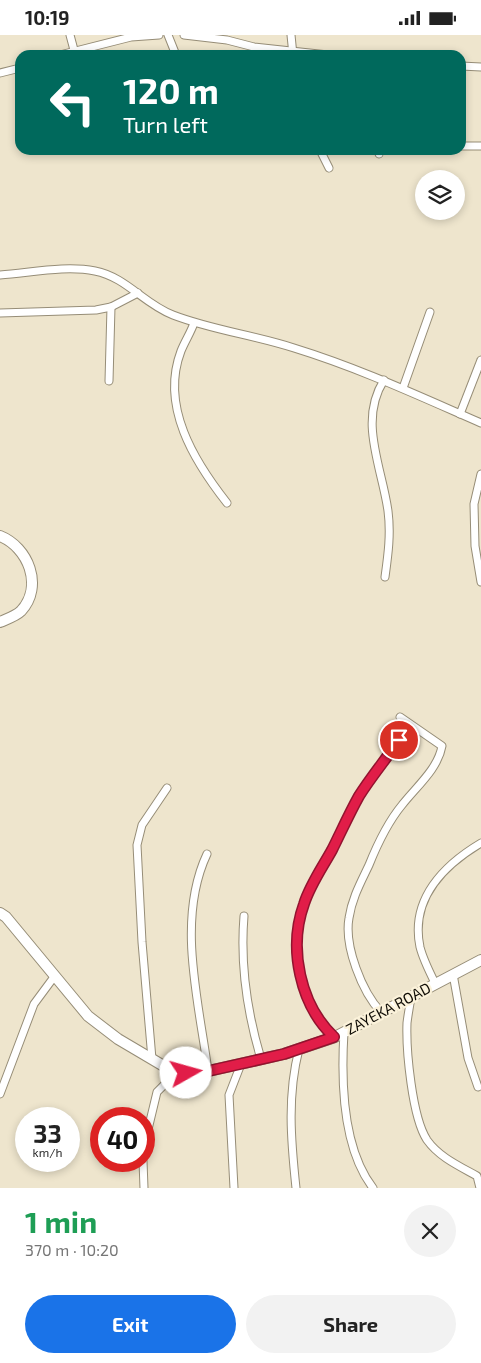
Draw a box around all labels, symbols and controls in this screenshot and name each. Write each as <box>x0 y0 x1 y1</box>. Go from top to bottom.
text: 10:19 <box>25 6 70 29</box>
text: 120 m <box>123 69 219 111</box>
icon: left <box>40 70 105 135</box>
text: Turn left <box>123 111 208 137</box>
map controls <box>415 170 465 220</box>
button: layers <box>415 170 465 220</box>
pin <box>378 719 420 761</box>
icon: arrive <box>385 726 413 754</box>
street label: ZAYEKA ROAD <box>342 978 434 1038</box>
position arrow <box>159 1046 211 1098</box>
speed limit sign: 40 <box>90 1107 155 1172</box>
text: 33 <box>33 1118 62 1148</box>
text: km/h <box>33 1145 62 1159</box>
text: 1 min <box>25 1203 97 1239</box>
button: close <box>404 1205 456 1257</box>
text: 370 m · 10:20 <box>25 1240 119 1259</box>
button: Exit <box>25 1295 236 1353</box>
button: Share <box>246 1295 456 1353</box>

